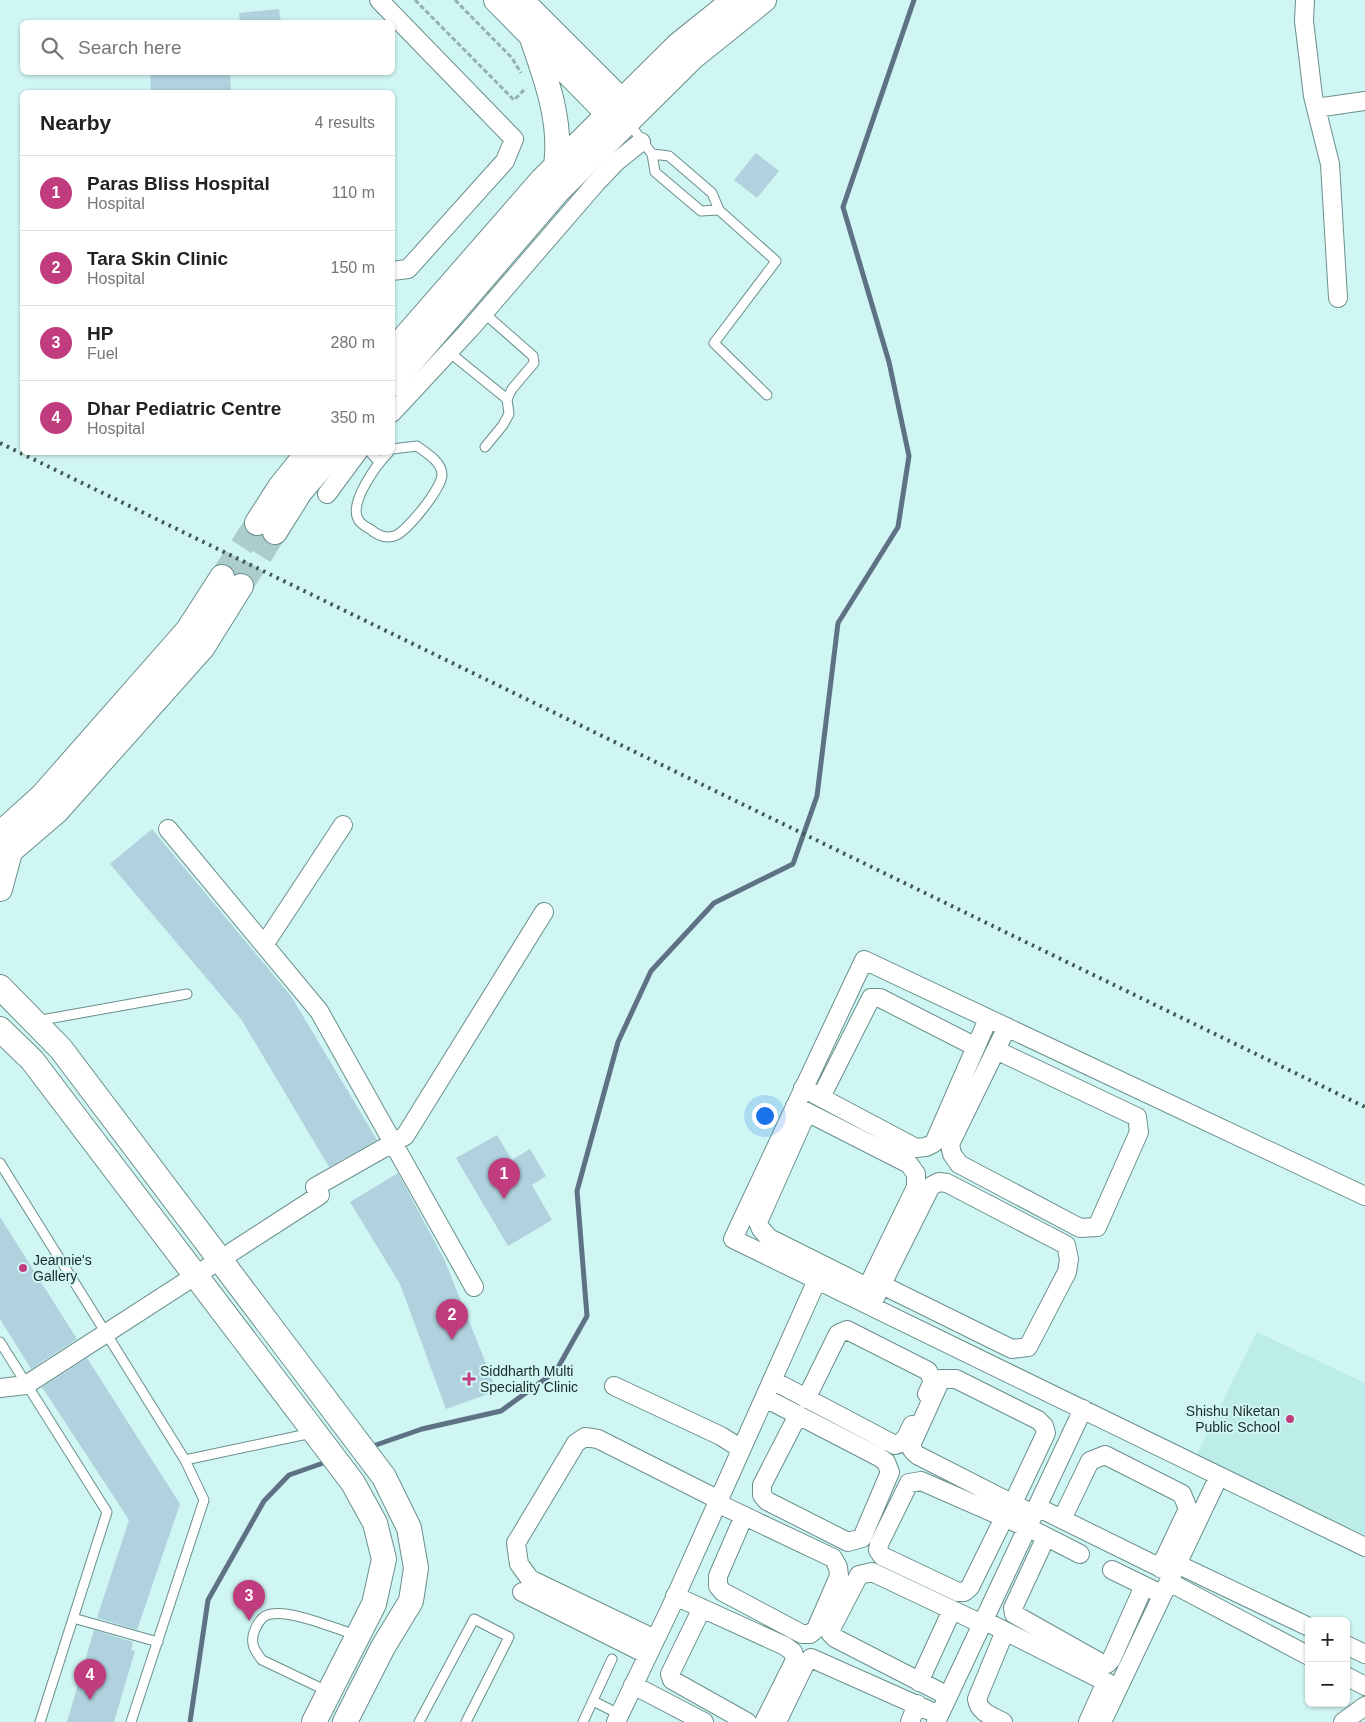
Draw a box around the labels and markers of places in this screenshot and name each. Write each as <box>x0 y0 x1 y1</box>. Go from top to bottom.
pin: 1 <box>488 1158 520 1199</box>
place label: Jeannie's Gallery <box>33 1252 92 1284</box>
marker: Jeannie's Gallery <box>17 1262 29 1274</box>
pin: 2 <box>436 1299 468 1340</box>
place label: Siddharth Multi Speciality Clinic <box>480 1363 578 1395</box>
marker: Siddharth Multi Speciality Clinic <box>462 1372 476 1386</box>
place label: Shishu Niketan Public School <box>1186 1403 1280 1435</box>
marker: Shishu Niketan Public School <box>1284 1413 1296 1425</box>
pin: 3 <box>233 1580 265 1621</box>
pin: 4 <box>74 1659 106 1700</box>

